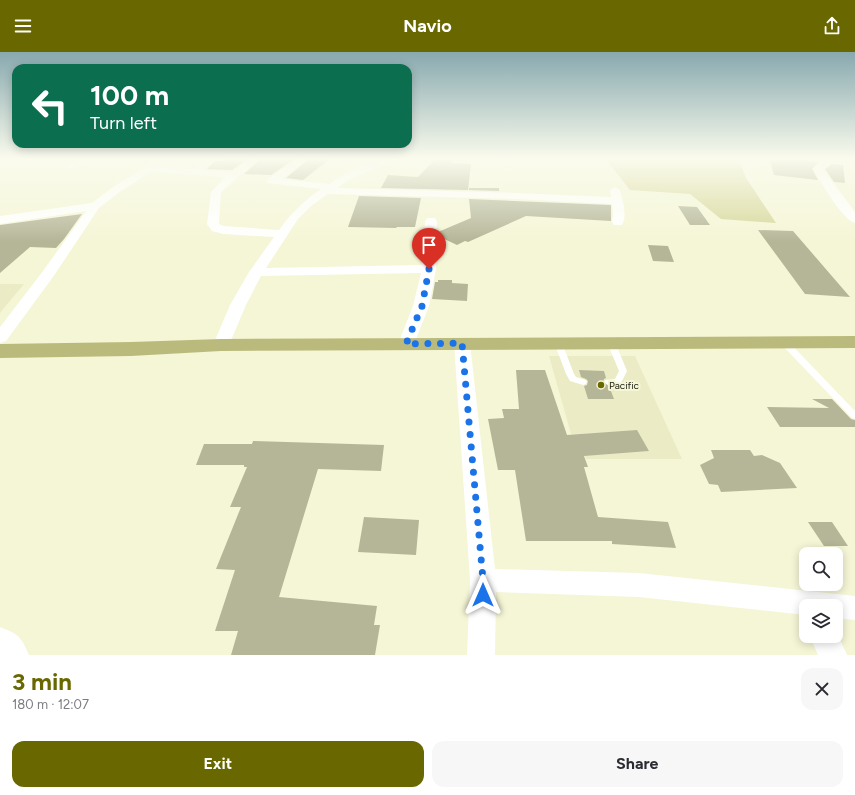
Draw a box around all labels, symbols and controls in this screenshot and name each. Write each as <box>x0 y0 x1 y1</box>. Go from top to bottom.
icon: menu <box>12 15 34 37</box>
text: Navio <box>403 15 452 37</box>
icon: share <box>821 15 843 37</box>
text: 100 m <box>90 78 169 112</box>
icon: left <box>24 80 76 132</box>
text: Turn left <box>90 112 157 134</box>
pin <box>412 228 446 269</box>
icon: arrive <box>418 234 440 256</box>
place label: Pacific <box>609 379 640 392</box>
marker: Pacific <box>596 380 606 390</box>
map controls <box>799 547 843 643</box>
button: search <box>799 547 843 591</box>
position arrow <box>462 574 504 616</box>
button: layers <box>799 599 843 643</box>
text: 3 min <box>12 667 72 696</box>
button: close <box>801 668 843 710</box>
text: 180 m · 12:07 <box>12 697 89 712</box>
button: Exit <box>12 741 424 787</box>
button: Share <box>432 741 843 787</box>

